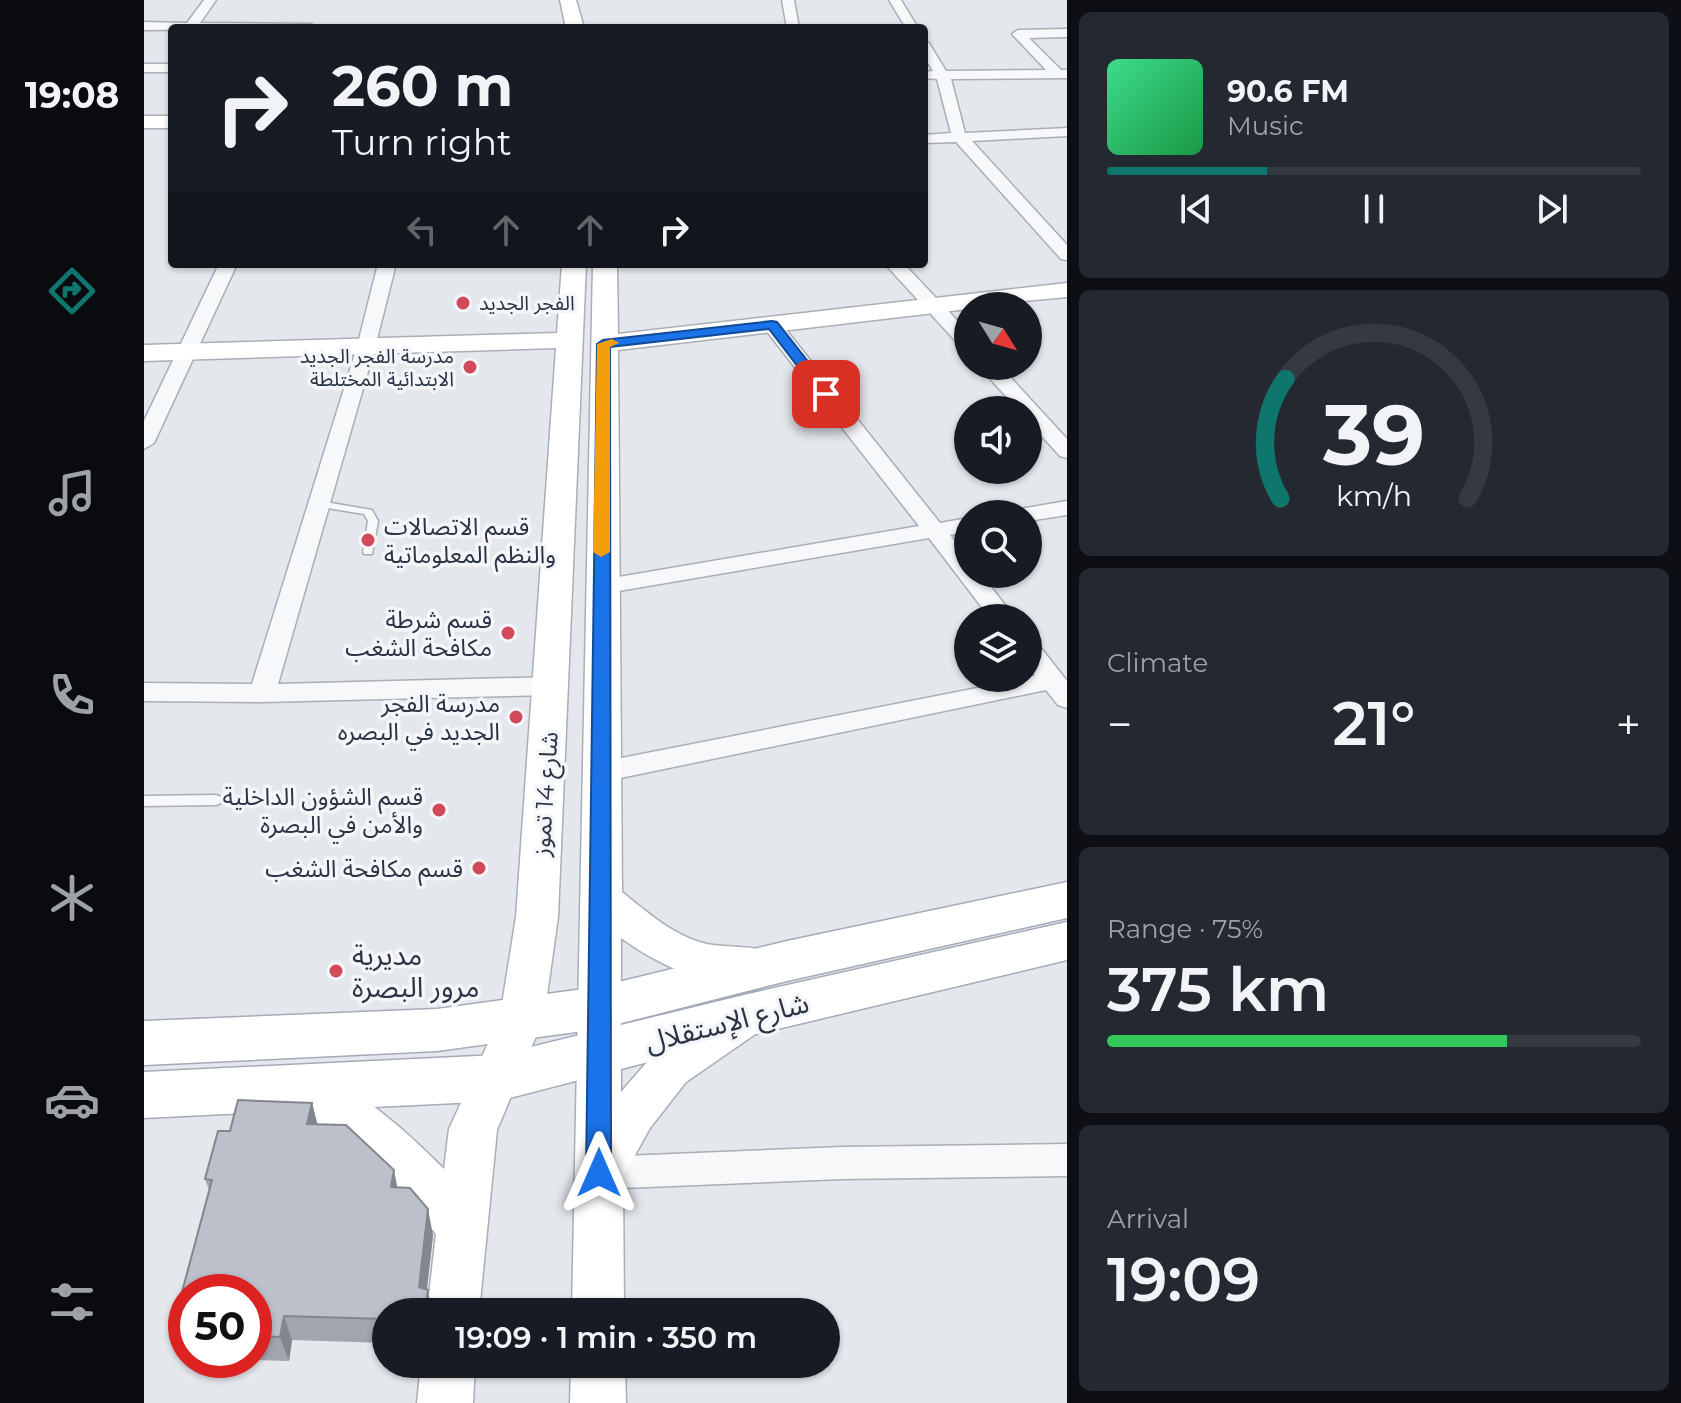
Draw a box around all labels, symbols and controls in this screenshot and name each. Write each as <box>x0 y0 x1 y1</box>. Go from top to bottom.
text: 260 m <box>332 52 513 120</box>
icon: right <box>200 56 304 160</box>
text: 19:08 <box>25 73 119 117</box>
text: 90.6 FM <box>1227 73 1349 110</box>
text: Music <box>1227 110 1304 142</box>
text: Turn right <box>332 120 512 164</box>
icon: previous <box>1174 187 1218 231</box>
icon: pause <box>1352 187 1396 231</box>
icon: next <box>1530 187 1574 231</box>
icon: left <box>400 208 444 252</box>
icon: ahead <box>484 208 528 252</box>
icon: ahead <box>568 208 612 252</box>
icon: right <box>652 208 696 252</box>
icon: directions <box>44 263 100 319</box>
place label: الفجر الجديد <box>479 291 575 315</box>
north arrow <box>954 292 1042 380</box>
map controls <box>954 292 1042 692</box>
marker: الفجر الجديد <box>454 294 472 312</box>
place label: مدرسة الفجر الجديد الابتدائية المختلطة <box>300 344 454 391</box>
marker: مدرسة الفجر الجديد الابتدائية المختلطة <box>461 358 479 376</box>
pin <box>792 360 860 428</box>
icon: arrive <box>804 372 848 416</box>
text: 39 <box>1322 384 1425 486</box>
button: sound <box>954 396 1042 484</box>
icon: music <box>44 465 100 521</box>
text: km/h <box>1336 478 1412 513</box>
button: search <box>954 500 1042 588</box>
place label: قسم الاتصالات والنظم المعلوماتية <box>384 512 556 572</box>
marker: قسم الاتصالات والنظم المعلوماتية <box>359 531 377 549</box>
button: layers <box>954 604 1042 692</box>
place label: قسم شرطة مكافحة الشغب <box>345 605 492 662</box>
marker: قسم شرطة مكافحة الشغب <box>499 624 517 642</box>
text: Climate <box>1107 647 1208 679</box>
icon: phone <box>44 667 100 723</box>
text: 21° <box>1333 687 1415 760</box>
place label: مدرسة الفجر الجديد في البصره <box>338 689 500 750</box>
text: − <box>1107 697 1132 751</box>
text: + <box>1616 697 1641 751</box>
marker: مدرسة الفجر الجديد في البصره <box>507 708 525 726</box>
street label: شارع 14 تموز <box>526 731 567 859</box>
place label: قسم الشؤون الداخلية والأمن في البصرة <box>223 782 423 843</box>
marker: قسم الشؤون الداخلية والأمن في البصرة <box>430 801 448 819</box>
place label: قسم مكافحة الشغب <box>265 854 463 886</box>
marker: قسم مكافحة الشغب <box>470 859 488 877</box>
icon: climate <box>44 870 100 926</box>
text: Range · 75% <box>1107 913 1263 945</box>
place label: مديرية مرور البصرة <box>352 938 479 1004</box>
text: 375 km <box>1107 953 1329 1026</box>
marker: مديرية مرور البصرة <box>327 962 345 980</box>
street label: شارع الإستقلال <box>642 985 813 1063</box>
icon: car <box>44 1072 100 1128</box>
position arrow <box>557 1131 641 1215</box>
text: Arrival <box>1107 1203 1189 1235</box>
text: 19:09 <box>1107 1243 1260 1316</box>
icon: filters <box>44 1274 100 1330</box>
speed limit sign: 50 <box>168 1274 272 1378</box>
text: 19:09 · 1 min · 350 m <box>455 1319 757 1356</box>

